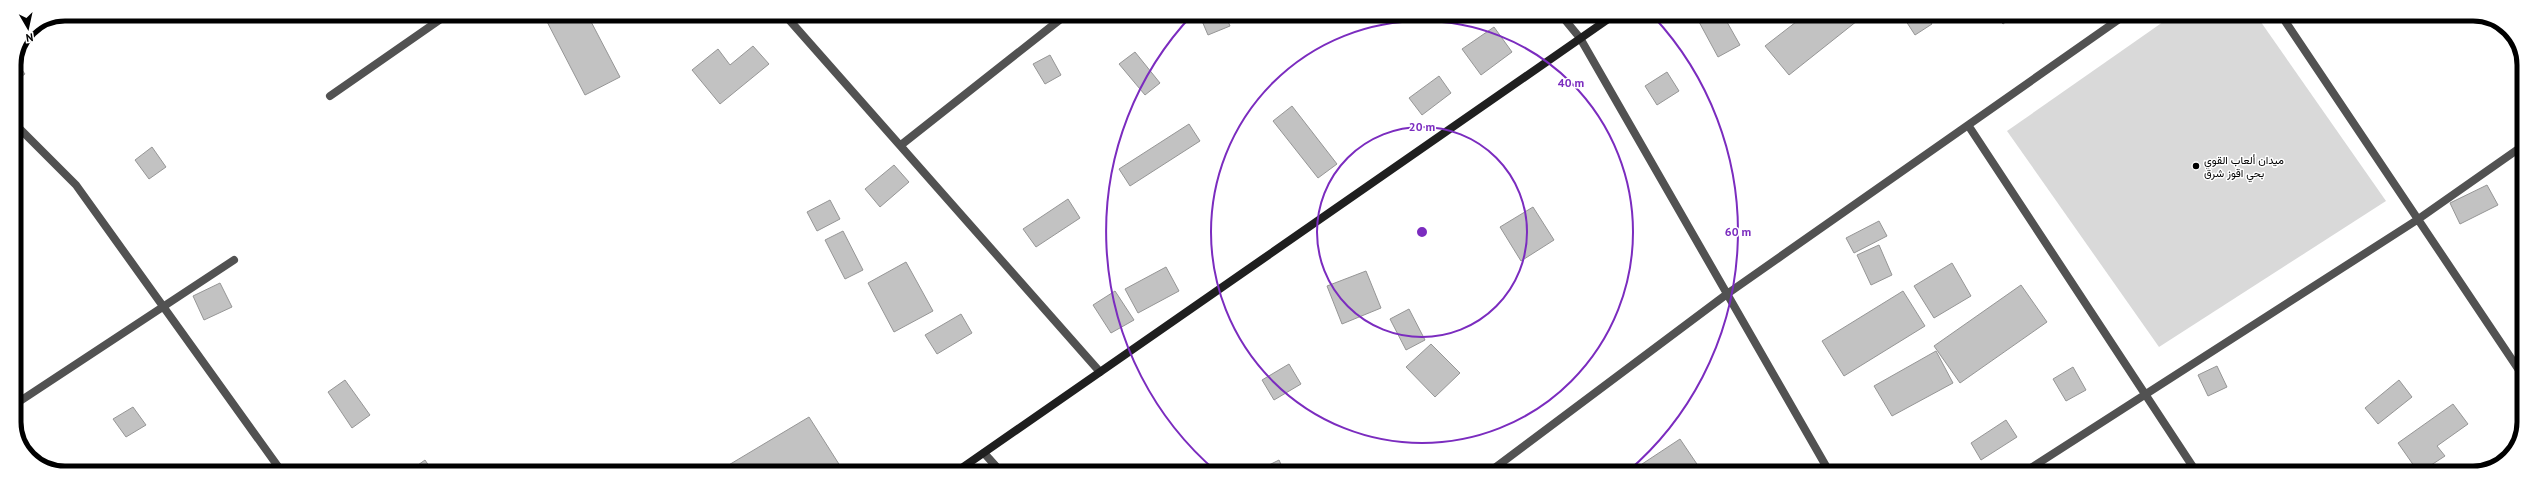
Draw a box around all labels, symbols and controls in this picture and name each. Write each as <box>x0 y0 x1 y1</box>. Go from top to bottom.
north arrow <box>8 8 48 48</box>
text: N <box>25 30 34 45</box>
text: 40 m <box>1558 75 1584 90</box>
text: 20 m <box>1409 119 1435 134</box>
place label: ميدان ألعاب القوي بحي اقوز شرق <box>2204 153 2284 183</box>
marker: ميدان ألعاب القوي بحي اقوز شرق <box>2191 161 2201 171</box>
text: 60 m <box>1725 224 1751 239</box>
centre of rings <box>1415 225 1429 239</box>

